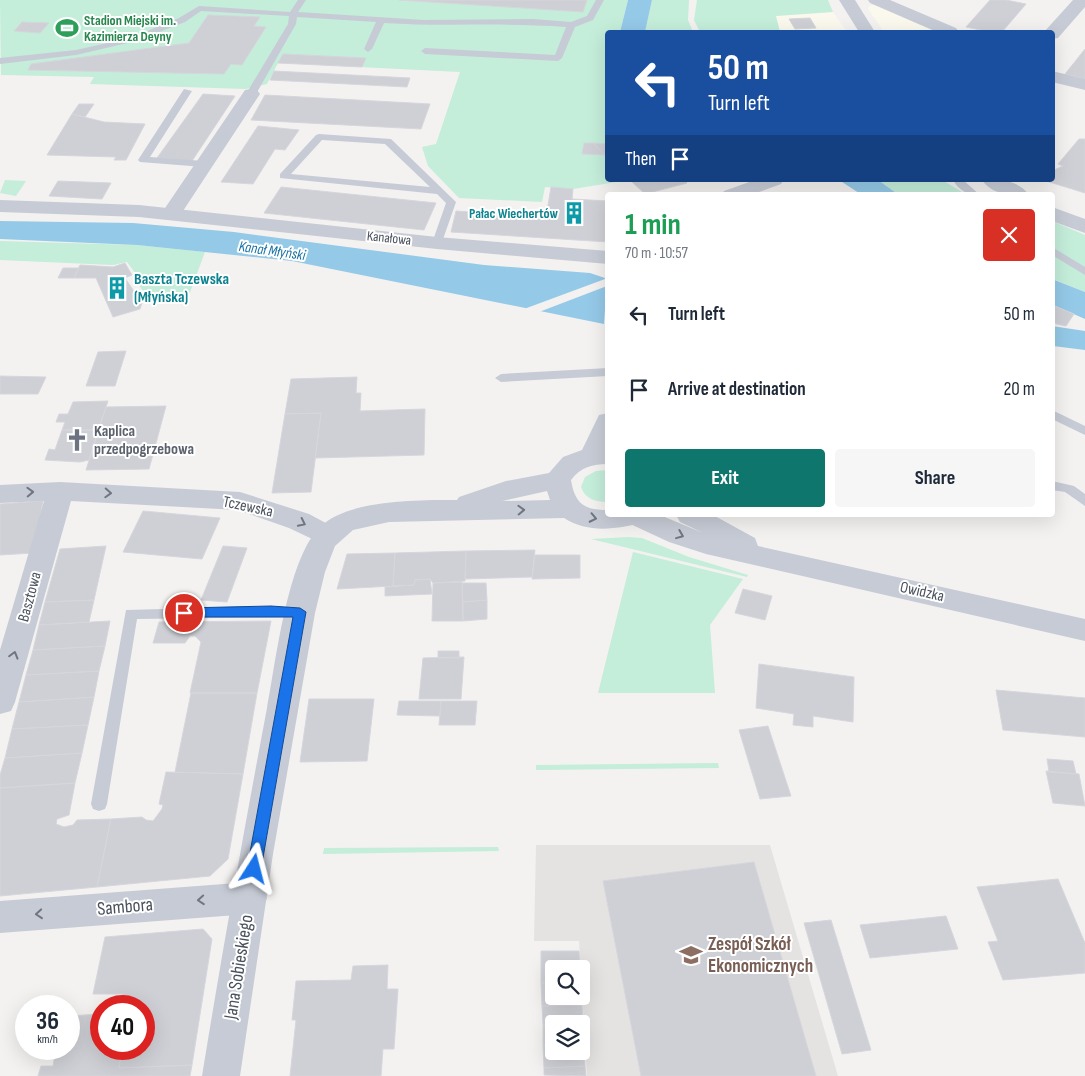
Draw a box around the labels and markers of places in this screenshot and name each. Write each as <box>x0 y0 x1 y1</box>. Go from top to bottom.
place label: Stadion Miejski im. Kazimierza Deyny <box>84 12 176 45</box>
sports icon: Stadion Miejski im. Kazimierza Deyny <box>54 15 80 41</box>
building icon: Pałac Wiechertów <box>561 200 587 226</box>
place label: Pałac Wiechertów <box>469 205 559 222</box>
place label: Baszta Tczewska (Młyńska) <box>134 270 229 307</box>
building icon: Baszta Tczewska (Młyńska) <box>104 275 130 301</box>
place label: Kaplica przedpogrzebowa <box>94 422 194 459</box>
church icon: Kaplica przedpogrzebowa <box>64 427 90 453</box>
pin <box>163 592 205 634</box>
place label: Zespół Szkół Ekonomicznych <box>708 933 813 978</box>
school or university icon: Zespół Szkół Ekonomicznych <box>678 942 704 968</box>

